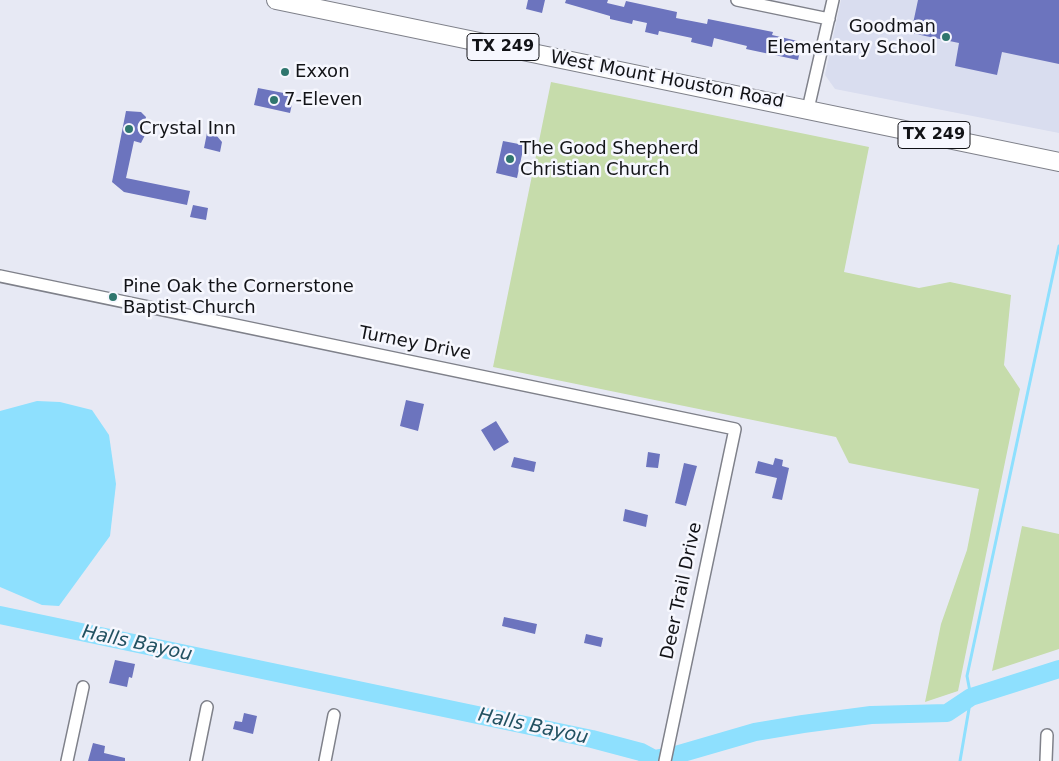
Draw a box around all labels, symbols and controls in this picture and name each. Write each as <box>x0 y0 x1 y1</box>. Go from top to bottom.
place label: Goodman Elementary School <box>767 16 936 58</box>
marker: Goodman Elementary School <box>940 31 952 43</box>
road number: TX 249 <box>467 34 539 61</box>
street label: West Mount Houston Road <box>548 47 786 113</box>
place label: Exxon <box>295 61 350 83</box>
marker: Exxon <box>279 66 291 78</box>
place label: 7-Eleven <box>284 89 363 111</box>
marker: 7-Eleven <box>268 94 280 106</box>
place label: Crystal Inn <box>139 118 236 140</box>
road number: TX 249 <box>898 122 970 148</box>
marker: Crystal Inn <box>123 123 135 135</box>
place label: The Good Shepherd Christian Church <box>520 138 699 180</box>
marker: The Good Shepherd Christian Church <box>504 153 516 165</box>
place label: Pine Oak the Cornerstone Baptist Church <box>123 276 354 318</box>
marker: Pine Oak the Cornerstone Baptist Church <box>107 291 119 303</box>
street label: Turney Drive <box>357 323 473 365</box>
street label: Deer Trail Drive <box>657 520 707 662</box>
water label: Halls Bayou <box>80 621 194 667</box>
water label: Halls Bayou <box>476 704 590 750</box>

